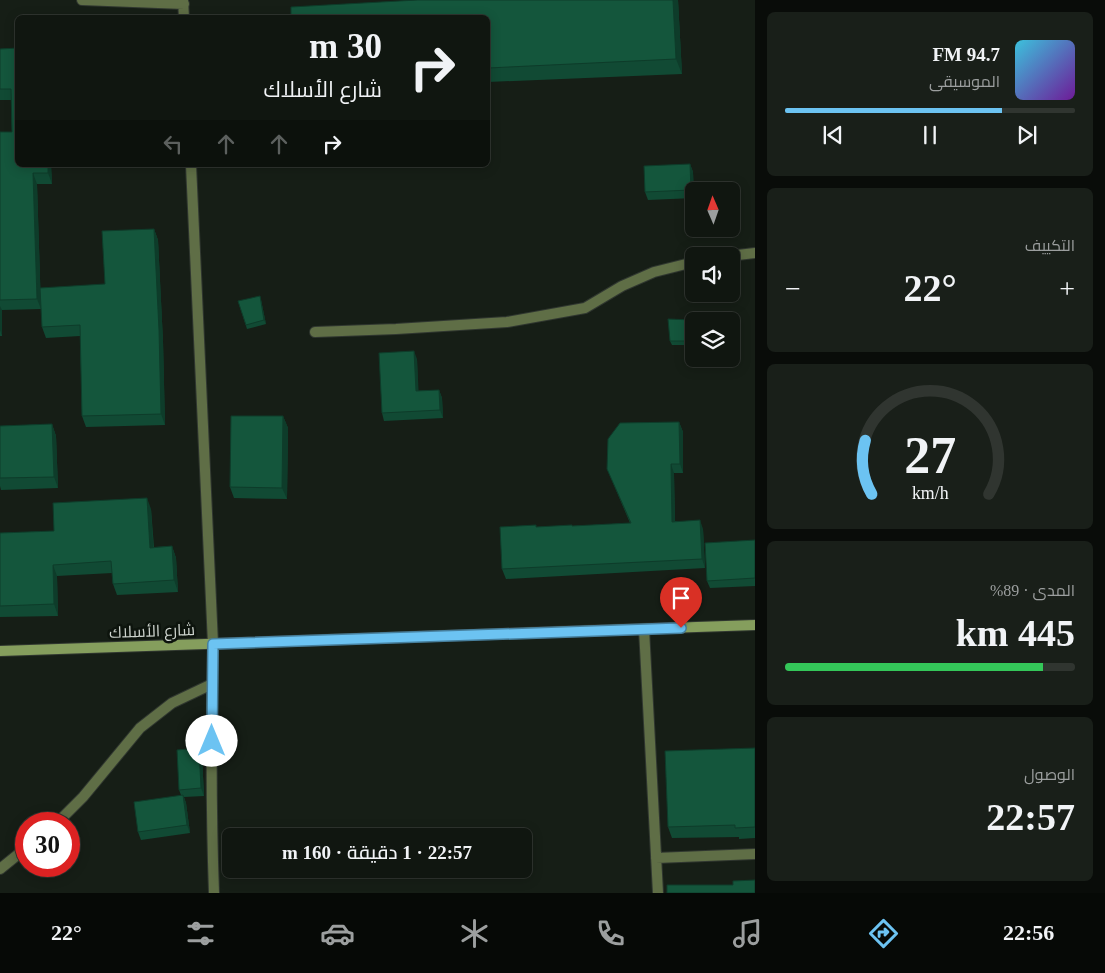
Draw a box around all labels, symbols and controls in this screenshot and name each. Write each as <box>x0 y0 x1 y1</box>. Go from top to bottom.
text: 30 m <box>309 27 382 66</box>
icon: right <box>400 35 465 100</box>
text: 94.7 FM <box>932 44 1000 65</box>
text: الموسيقى <box>929 73 1000 90</box>
text: شارع الأسلاك <box>264 77 382 102</box>
icon: previous <box>819 121 847 149</box>
icon: pause <box>916 121 944 149</box>
icon: next <box>1013 121 1041 149</box>
icon: left <box>159 130 187 158</box>
icon: ahead <box>212 130 240 158</box>
icon: ahead <box>265 130 293 158</box>
icon: right <box>318 130 346 158</box>
north arrow <box>685 182 740 238</box>
map controls <box>685 182 740 367</box>
text: التكييف <box>1025 237 1075 254</box>
button: sound <box>685 247 740 302</box>
text: 22° <box>903 267 957 309</box>
text: − <box>785 273 801 304</box>
text: + <box>1059 273 1075 304</box>
button: layers <box>685 312 740 367</box>
text: 27 <box>904 427 956 484</box>
text: km/h <box>912 483 948 503</box>
pin <box>660 577 702 628</box>
text: المدى · 89% <box>990 582 1075 599</box>
icon: arrive <box>667 584 695 612</box>
text: 445 km <box>956 612 1075 654</box>
street label: شارع الأسلاك <box>109 621 195 644</box>
position arrow <box>185 714 237 766</box>
text: الوصول <box>1024 766 1075 783</box>
text: 22:57 <box>986 796 1075 838</box>
speed limit sign: 30 <box>15 812 80 877</box>
text: 22:57 · 1 دقيقة · 160 m <box>282 842 472 863</box>
icon: filters <box>183 916 218 951</box>
icon: car <box>320 916 355 951</box>
icon: climate <box>457 916 492 951</box>
icon: phone <box>593 916 628 951</box>
icon: music <box>730 916 765 951</box>
icon: directions <box>866 916 901 951</box>
text: 22° <box>51 920 82 945</box>
text: 22:56 <box>1003 920 1054 945</box>

